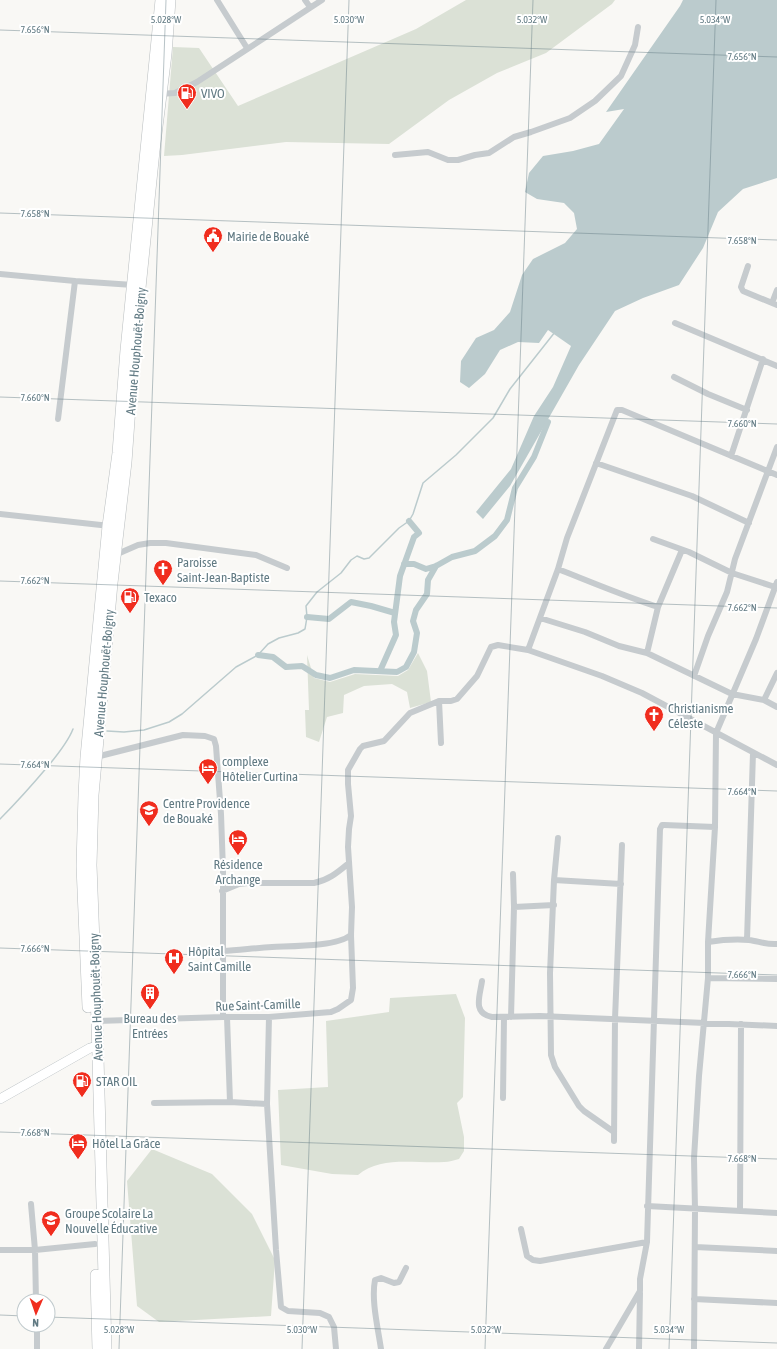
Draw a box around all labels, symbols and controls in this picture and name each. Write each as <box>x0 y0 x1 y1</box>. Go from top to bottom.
text: 5.028°W <box>151 14 182 25</box>
text: 5.030°W <box>334 14 365 25</box>
text: 5.032°W <box>517 14 548 25</box>
text: 5.034°W <box>700 14 731 25</box>
text: 7.656°N <box>20 24 50 35</box>
text: 7.656°N <box>727 51 757 62</box>
fuel station icon: VIVO <box>176 82 198 110</box>
place label: VIVO <box>201 86 225 101</box>
text: 7.658°N <box>20 208 50 219</box>
public building icon: Mairie de Bouaké <box>202 225 224 253</box>
place label: Mairie de Bouaké <box>227 229 309 244</box>
text: 7.658°N <box>727 235 757 246</box>
street label: Avenue Houphouët-Boigny <box>123 286 149 415</box>
text: 7.660°N <box>20 392 50 403</box>
text: 7.660°N <box>727 418 757 429</box>
place label: Paroisse Saint-Jean-Baptiste <box>177 555 270 585</box>
church icon: Paroisse Saint-Jean-Baptiste <box>152 558 174 586</box>
text: 7.662°N <box>20 575 50 586</box>
fuel station icon: Texaco <box>119 586 141 614</box>
place label: Texaco <box>144 590 177 605</box>
text: 7.662°N <box>727 602 757 613</box>
street label: Avenue Houphouët-Boigny <box>91 608 117 737</box>
place label: Christianisme Céleste <box>668 701 734 731</box>
church icon: Christianisme Céleste <box>643 704 665 732</box>
place label: complexe Hôtelier Curtina <box>222 754 298 784</box>
hotel icon: complexe Hôtelier Curtina <box>197 757 219 785</box>
text: 7.664°N <box>20 759 50 770</box>
text: 7.664°N <box>727 786 757 797</box>
place label: Centre Providence de Bouaké <box>163 796 250 826</box>
school or university icon: Centre Providence de Bouaké <box>138 799 160 827</box>
hotel icon: Résidence Archange <box>227 828 249 856</box>
place label: Résidence Archange <box>213 857 263 887</box>
street label: Avenue Houphouët-Boigny <box>86 932 106 1061</box>
text: 7.666°N <box>20 943 50 954</box>
place label: Hôpital Saint Camille <box>188 944 251 974</box>
hospital icon: Hôpital Saint Camille <box>163 947 185 975</box>
text: 7.666°N <box>727 969 757 980</box>
building icon: Bureau des Entrées <box>139 982 161 1010</box>
street label: Rue Saint-Camille <box>215 996 301 1014</box>
place label: Bureau des Entrées <box>124 1011 177 1041</box>
fuel station icon: STAR OIL <box>71 1070 93 1098</box>
place label: STAR OIL <box>96 1074 137 1089</box>
text: 7.668°N <box>20 1127 50 1138</box>
hotel icon: Hôtel La Grâce <box>67 1132 89 1160</box>
place label: Hôtel La Grâce <box>92 1136 161 1151</box>
text: 7.668°N <box>727 1153 757 1164</box>
place label: Groupe Scolaire La Nouvelle Éducative <box>65 1206 157 1236</box>
school or university icon: Groupe Scolaire La Nouvelle Éducative <box>40 1209 62 1237</box>
north arrow <box>16 1293 56 1333</box>
text: N <box>32 1317 39 1329</box>
text: 5.028°W <box>104 1324 135 1335</box>
text: 5.030°W <box>287 1324 318 1335</box>
text: 5.032°W <box>471 1324 502 1335</box>
text: 5.034°W <box>654 1324 685 1335</box>

